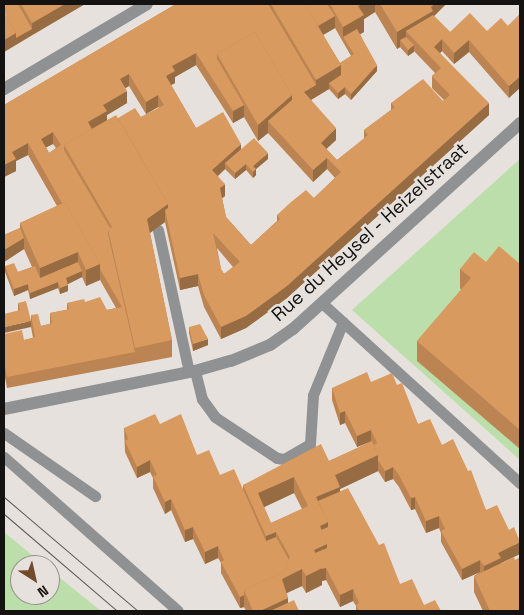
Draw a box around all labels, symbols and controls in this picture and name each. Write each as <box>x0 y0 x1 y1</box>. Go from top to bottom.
street label: Rue du Heysel - Heizelstraat <box>267 137 473 327</box>
north arrow <box>10 555 60 605</box>
text: N <box>34 581 52 602</box>

